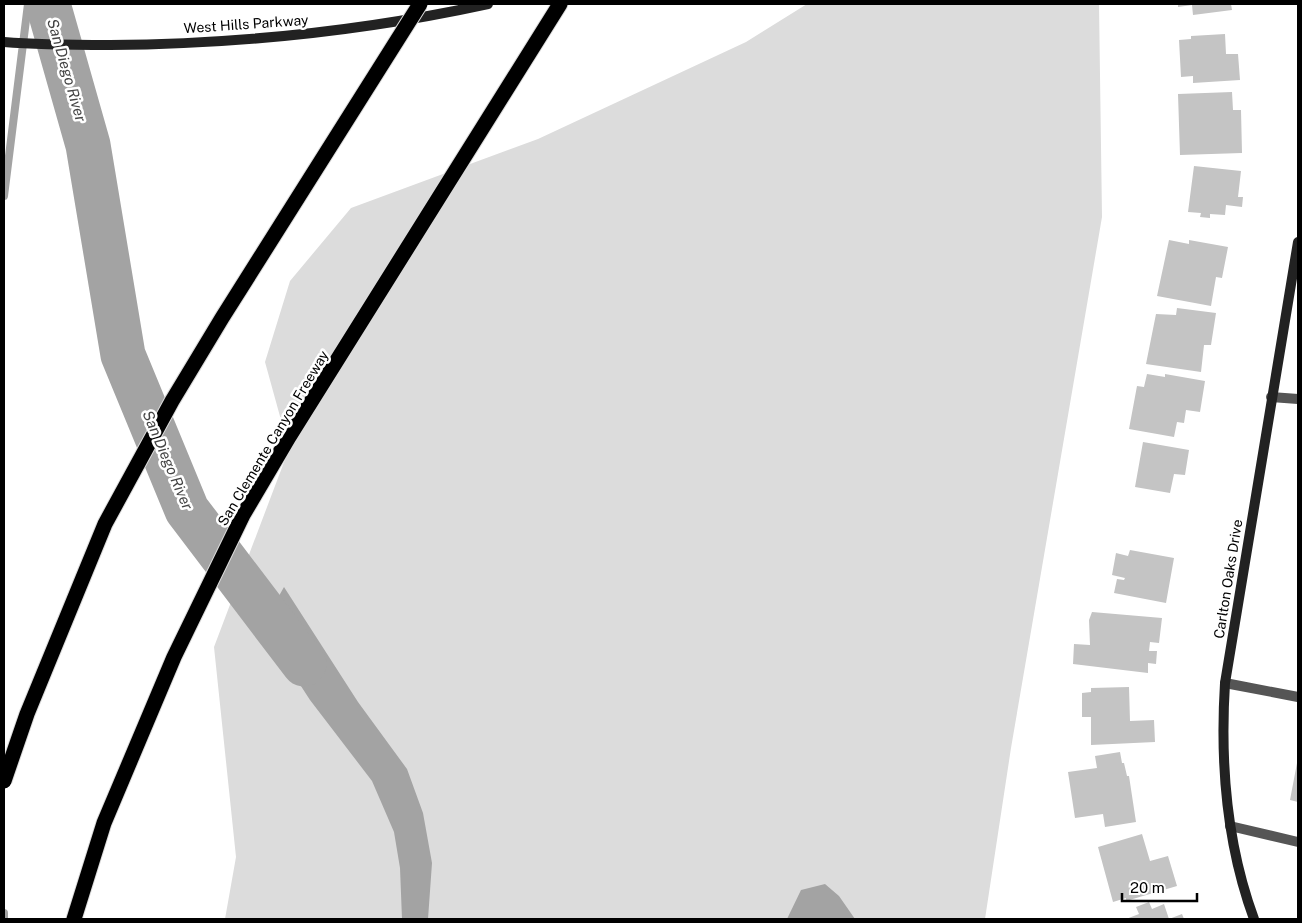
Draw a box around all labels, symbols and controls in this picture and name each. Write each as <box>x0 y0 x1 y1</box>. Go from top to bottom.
street label: West Hills Parkway <box>183 12 309 36</box>
water label: San Diego River <box>44 17 90 124</box>
street label: San Clemente Canyon Freeway <box>214 347 332 528</box>
water label: San Diego River <box>139 408 197 513</box>
street label: Carlton Oaks Drive <box>1211 518 1245 640</box>
scale bar <box>1122 870 1197 902</box>
text: 20 m <box>1130 879 1165 896</box>

